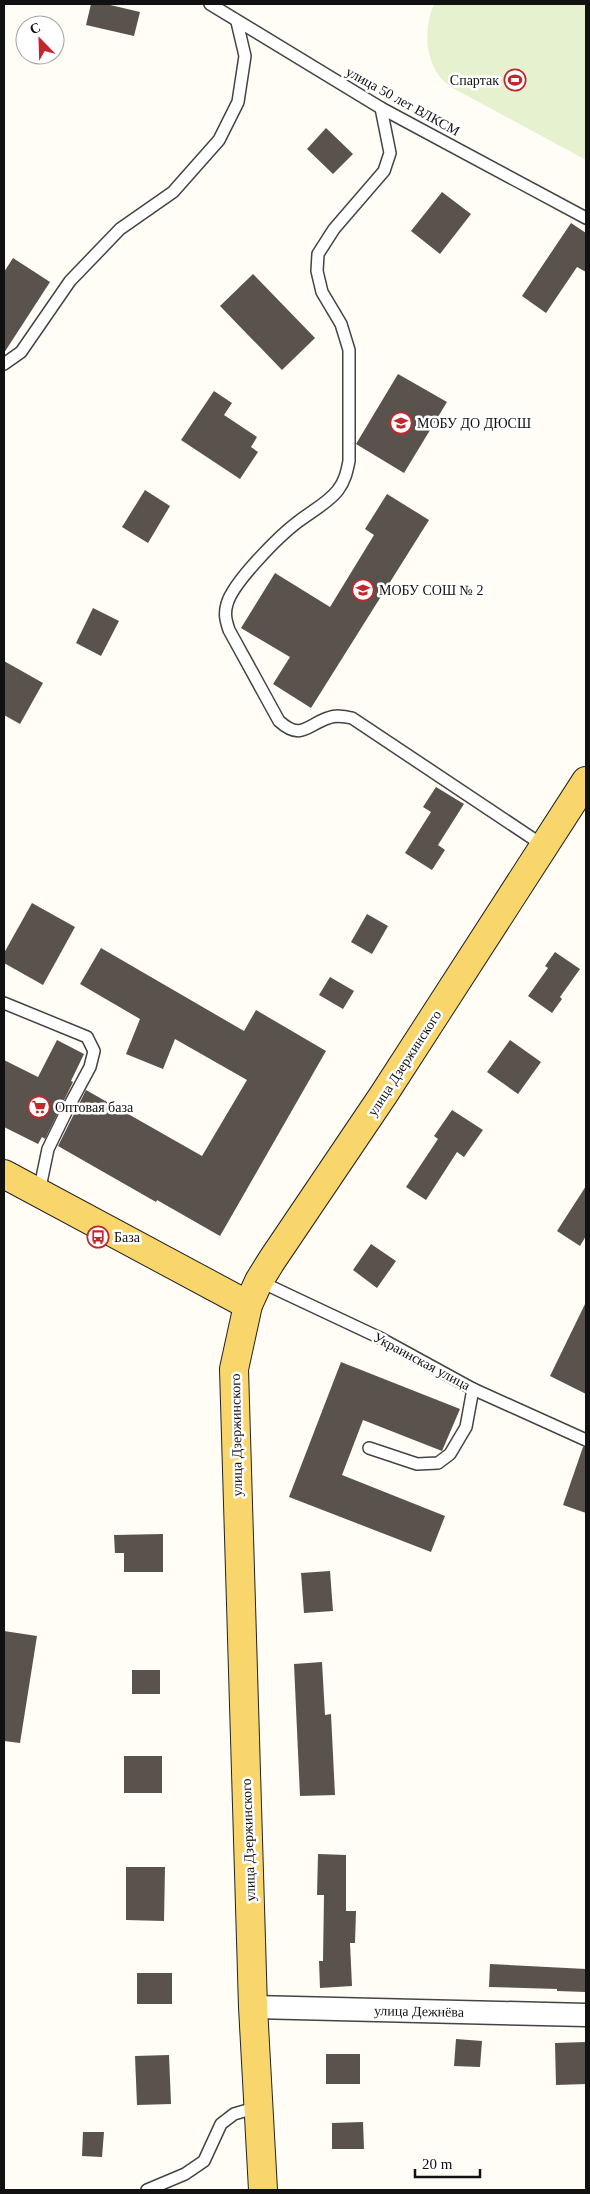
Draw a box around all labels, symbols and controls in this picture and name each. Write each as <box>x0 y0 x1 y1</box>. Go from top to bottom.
north arrow <box>15 15 65 65</box>
text: С <box>28 20 43 37</box>
street label: улица 50 лет ВЛКСМ <box>343 64 463 139</box>
sports icon: Спартак <box>503 68 527 92</box>
place label: Спартак <box>450 73 499 88</box>
school or university icon: МОБУ ДО ДЮСШ <box>389 411 413 435</box>
place label: МОБУ ДО ДЮСШ <box>417 416 531 431</box>
school or university icon: МОБУ СОШ № 2 <box>351 578 375 602</box>
place label: МОБУ СОШ № 2 <box>379 583 483 598</box>
street label: улица Дзержинского <box>365 1008 444 1119</box>
supermarket icon: Оптовая база <box>27 1095 51 1119</box>
place label: Оптовая база <box>55 1100 134 1115</box>
bus stop icon: База <box>86 1225 110 1249</box>
place label: База <box>114 1230 141 1245</box>
street label: Украинская улица <box>371 1330 473 1394</box>
street label: улица Дзержинского <box>228 1373 245 1497</box>
street label: улица Дзержинского <box>239 1778 258 1902</box>
street label: улица Дежнёва <box>374 2003 465 2020</box>
scale bar <box>415 2146 480 2178</box>
text: 20 m <box>422 2156 453 2172</box>

